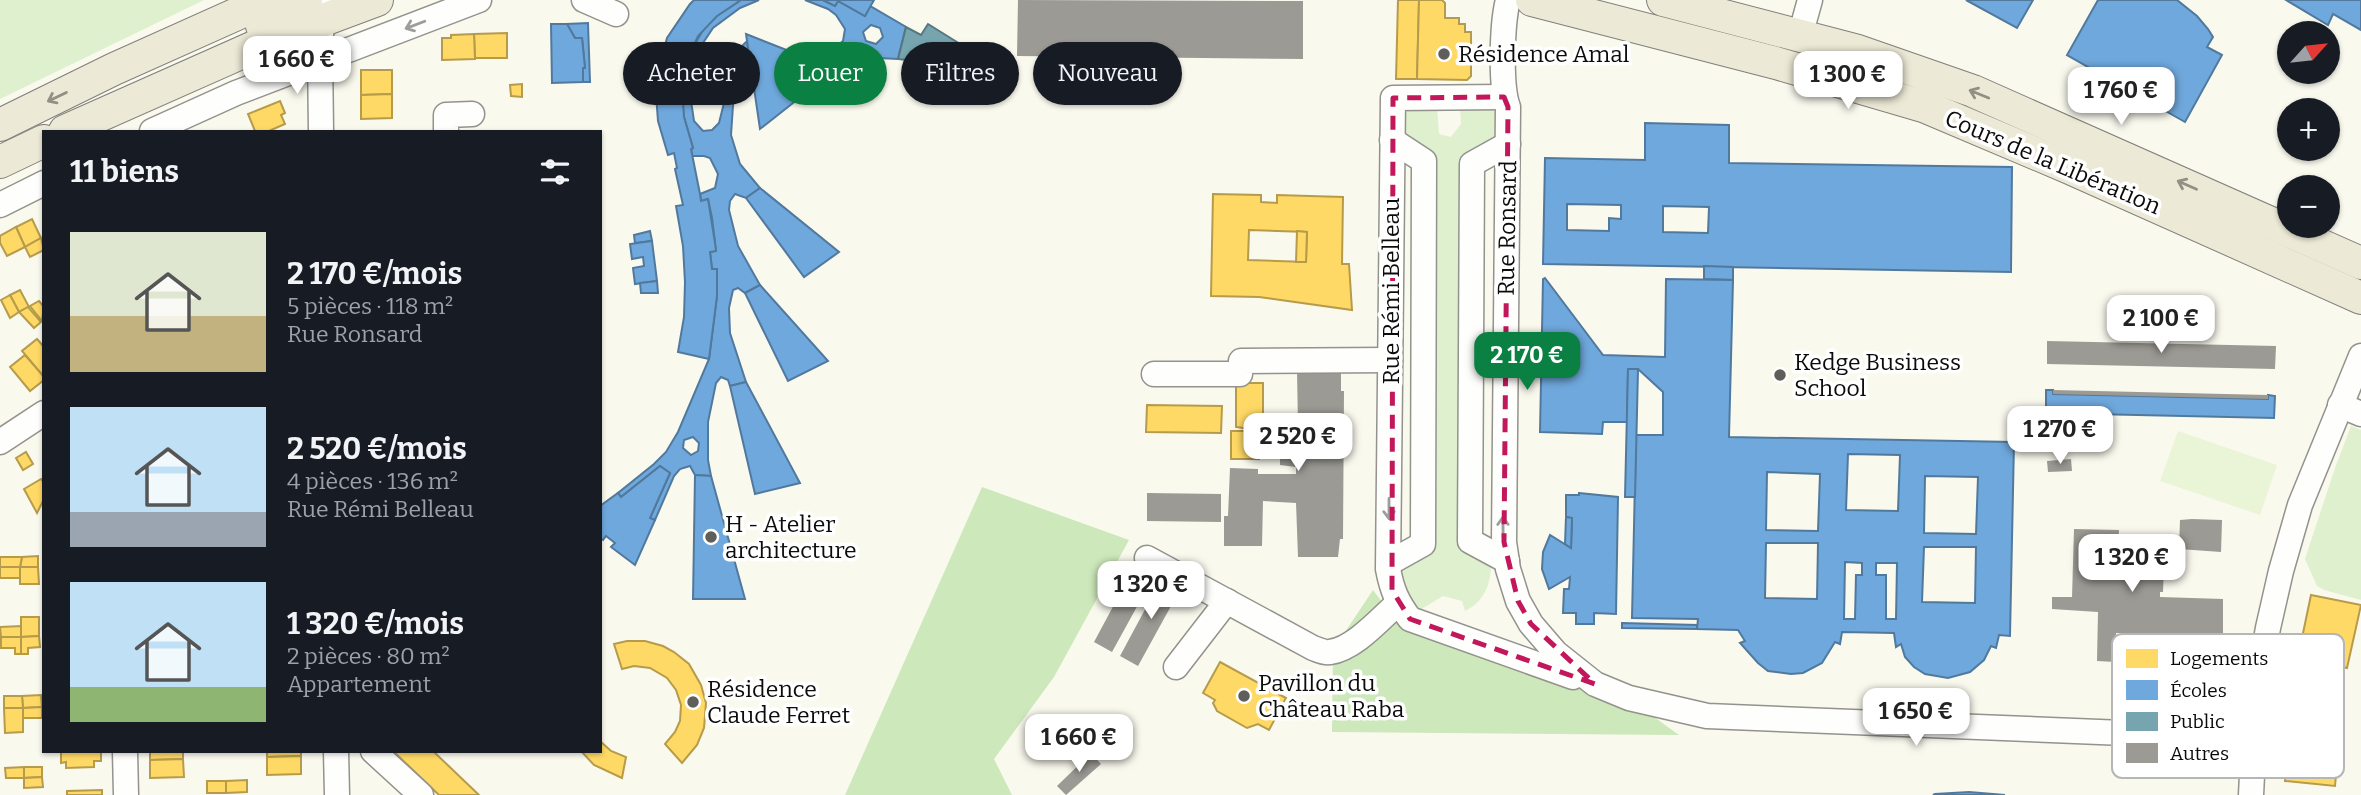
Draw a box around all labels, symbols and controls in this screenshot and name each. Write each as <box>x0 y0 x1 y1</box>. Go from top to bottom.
one-way arrow <box>405 19 427 32</box>
north arrow <box>2277 21 2340 84</box>
map controls <box>2277 21 2340 238</box>
pin: 1 660 € <box>232 36 362 96</box>
place label: Résidence Amal <box>1458 40 1630 68</box>
chip: Acheter <box>623 42 760 105</box>
chip: Louer <box>774 42 887 105</box>
chip: Filtres <box>901 42 1019 105</box>
chip: Nouveau <box>1033 42 1182 105</box>
text: 1 660 € <box>259 45 335 73</box>
marker: Résidence Amal <box>1436 46 1452 62</box>
pin: 1 300 € <box>1783 52 1913 111</box>
text: 1 300 € <box>1810 60 1886 88</box>
pin: 1 760 € <box>2056 68 2186 127</box>
text: 1 760 € <box>2084 76 2158 104</box>
one-way arrow <box>1968 86 1990 99</box>
one-way arrow <box>47 91 68 104</box>
button: + <box>2277 98 2340 161</box>
street label: Cours de la Libération <box>1941 104 2165 220</box>
icon: filters <box>536 153 574 191</box>
text: 11 biens <box>70 154 179 190</box>
street label: Rue Ronsard <box>1492 160 1522 296</box>
button: − <box>2277 175 2340 238</box>
one-way arrow <box>2177 178 2198 191</box>
street label: Rue Rémi Belleau <box>1377 198 1405 384</box>
text: 2 170 €/mois <box>287 256 462 292</box>
icon: home <box>126 260 210 344</box>
text: 5 pièces · 118 m² <box>287 292 453 320</box>
pin: 2 100 € <box>2096 296 2226 355</box>
text: 2 100 € <box>2123 304 2199 332</box>
text: Rue Ronsard <box>287 320 422 348</box>
pin: 2 170 € <box>1462 332 1592 392</box>
text: 2 170 € <box>1490 341 1564 369</box>
place label: Kedge Business School <box>1794 348 1961 402</box>
marker: Kedge Business School <box>1772 367 1788 383</box>
pin: 1 270 € <box>1995 406 2125 466</box>
pin: 2 520 € <box>1233 414 1363 473</box>
text: 1 270 € <box>2023 415 2097 443</box>
text: 2 520 € <box>1259 422 1337 450</box>
text: 2 520 €/mois <box>287 431 467 467</box>
icon: home <box>126 435 210 519</box>
text: 4 pièces · 136 m² <box>287 467 458 495</box>
text: Rue Rémi Belleau <box>287 495 474 523</box>
one-way arrow <box>1382 497 1396 520</box>
place label: H - Atelier architecture <box>725 510 857 564</box>
one-way arrow <box>1497 516 1510 539</box>
marker: H - Atelier architecture <box>703 529 719 545</box>
pin: 1 320 € <box>2067 534 2197 594</box>
text: 1 320 € <box>2094 543 2170 571</box>
pin: 1 320 € <box>1086 562 1216 621</box>
text: 1 320 € <box>1113 570 1189 598</box>
text: 1 320 €/mois <box>287 606 464 642</box>
icon: home <box>126 610 210 694</box>
legend <box>2112 634 2344 778</box>
text: 2 pièces · 80 m² <box>287 642 450 670</box>
text: Logements <box>2170 647 2268 670</box>
place label: Pavillon du Château Raba <box>1258 669 1405 723</box>
text: Appartement <box>287 670 431 698</box>
place label: Résidence Claude Ferret <box>707 675 850 729</box>
text: Écoles <box>2170 679 2227 702</box>
marker: Pavillon du Château Raba <box>1236 688 1252 704</box>
pin: 1 650 € <box>1851 688 1981 748</box>
marker: Résidence Claude Ferret <box>685 694 701 710</box>
text: 1 650 € <box>1879 697 1953 725</box>
text: Public <box>2170 710 2225 733</box>
pin: 1 660 € <box>1014 714 1144 774</box>
text: 1 660 € <box>1041 723 1117 751</box>
text: Autres <box>2170 742 2229 765</box>

